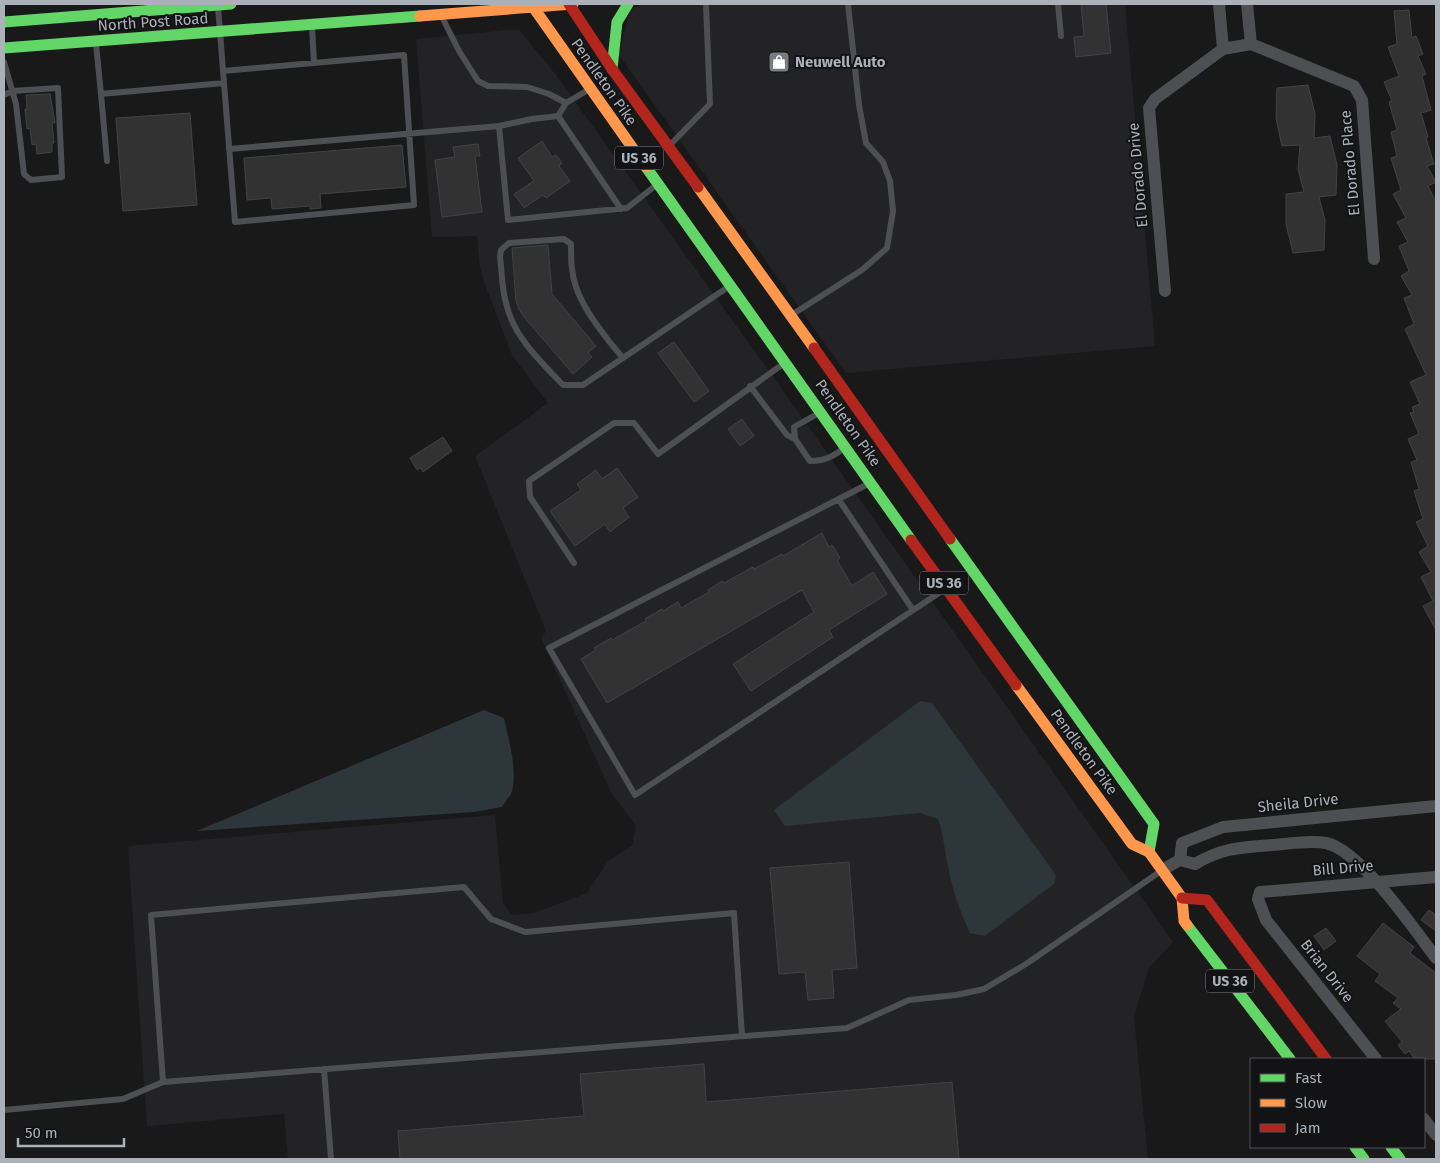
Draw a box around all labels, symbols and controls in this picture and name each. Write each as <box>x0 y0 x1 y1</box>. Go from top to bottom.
street label: North Post Road <box>97 9 209 35</box>
street label: Pendleton Pike <box>567 35 641 129</box>
shop icon: Neuwell Auto <box>767 50 791 74</box>
place label: Neuwell Auto <box>795 53 886 71</box>
street label: El Dorado Place <box>1336 109 1364 217</box>
street label: El Dorado Drive <box>1124 122 1152 228</box>
road number: US 36 <box>615 146 663 170</box>
street label: Pendleton Pike <box>811 376 885 470</box>
road number: US 36 <box>920 572 968 594</box>
street label: Pendleton Pike <box>1047 705 1121 799</box>
street label: Sheila Drive <box>1257 790 1339 816</box>
street label: Bill Drive <box>1312 856 1374 880</box>
street label: Brian Drive <box>1297 936 1357 1006</box>
road number: US 36 <box>1206 969 1254 992</box>
legend <box>1250 1058 1425 1148</box>
text: Fast <box>1295 1069 1322 1087</box>
text: Slow <box>1295 1094 1327 1112</box>
scale bar <box>18 1116 124 1148</box>
text: Jam <box>1295 1119 1321 1137</box>
text: 50 m <box>25 1124 58 1142</box>

